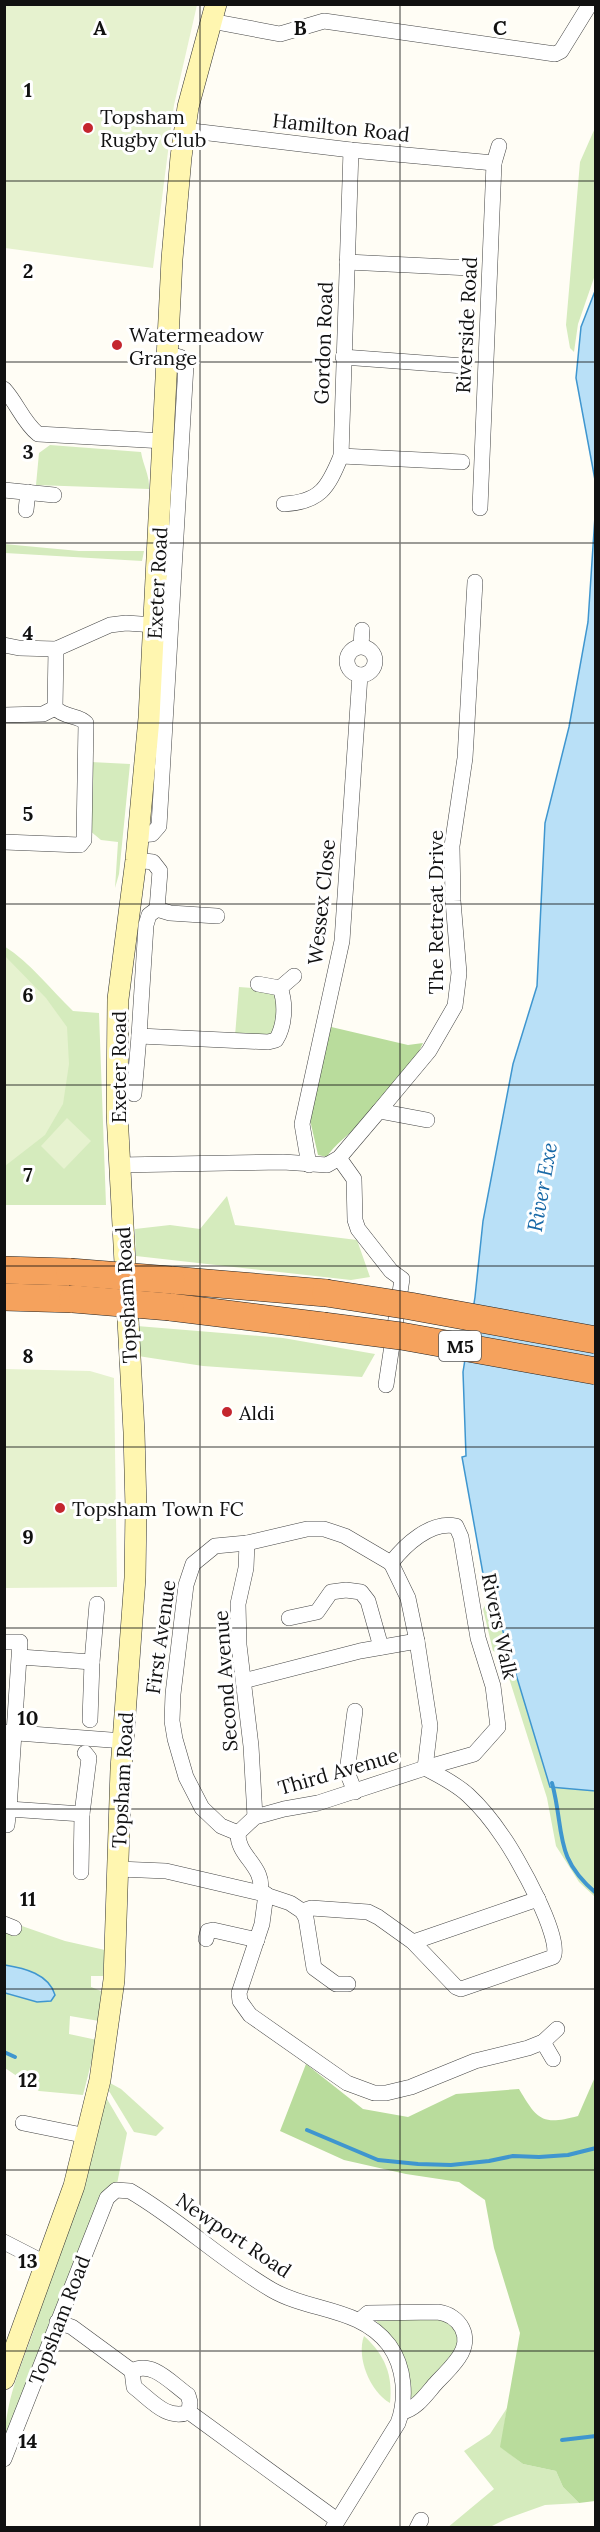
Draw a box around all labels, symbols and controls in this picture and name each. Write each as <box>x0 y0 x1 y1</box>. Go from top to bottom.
text: A <box>93 15 107 40</box>
text: B <box>293 15 307 40</box>
text: C <box>493 15 507 40</box>
text: 1 <box>24 77 32 102</box>
place label: Topsham Rugby Club <box>100 104 206 152</box>
street label: Hamilton Road <box>271 107 411 147</box>
marker: Topsham Rugby Club <box>81 121 95 135</box>
street label: Riverside Road <box>450 256 482 394</box>
text: 2 <box>23 258 33 283</box>
street label: Gordon Road <box>308 281 338 405</box>
place label: Watermeadow Grange <box>129 322 264 370</box>
marker: Watermeadow Grange <box>110 338 124 352</box>
text: 3 <box>22 439 34 464</box>
street label: Exeter Road <box>142 526 172 640</box>
text: 4 <box>23 620 34 645</box>
text: 5 <box>23 801 34 826</box>
street label: The Retreat Drive <box>423 830 448 994</box>
street label: Wessex Close <box>302 838 340 966</box>
text: 6 <box>22 982 34 1007</box>
street label: Exeter Road <box>106 1011 131 1123</box>
water label: River Exe <box>521 1140 563 1234</box>
text: 7 <box>23 1162 33 1187</box>
street label: Topsham Road <box>110 1226 142 1364</box>
road number: M5 <box>439 1331 481 1361</box>
text: 8 <box>22 1343 34 1368</box>
place label: Aldi <box>238 1400 275 1425</box>
marker: Aldi <box>220 1405 234 1419</box>
place label: Topsham Town FC <box>72 1496 244 1521</box>
marker: Topsham Town FC <box>53 1501 67 1515</box>
text: 9 <box>22 1524 34 1549</box>
street label: Rivers Walk <box>477 1571 523 1682</box>
street label: First Avenue <box>140 1578 180 1696</box>
street label: Second Avenue <box>208 1609 242 1752</box>
text: 10 <box>18 1705 38 1730</box>
street label: Topsham Road <box>106 1711 138 1849</box>
street label: Third Avenue <box>275 1742 401 1800</box>
text: 11 <box>20 1886 36 1911</box>
text: 12 <box>19 2067 37 2092</box>
street label: Newport Road <box>172 2187 296 2283</box>
text: 13 <box>18 2248 38 2273</box>
street label: Topsham Road <box>23 2252 95 2388</box>
text: 14 <box>18 2428 38 2453</box>

